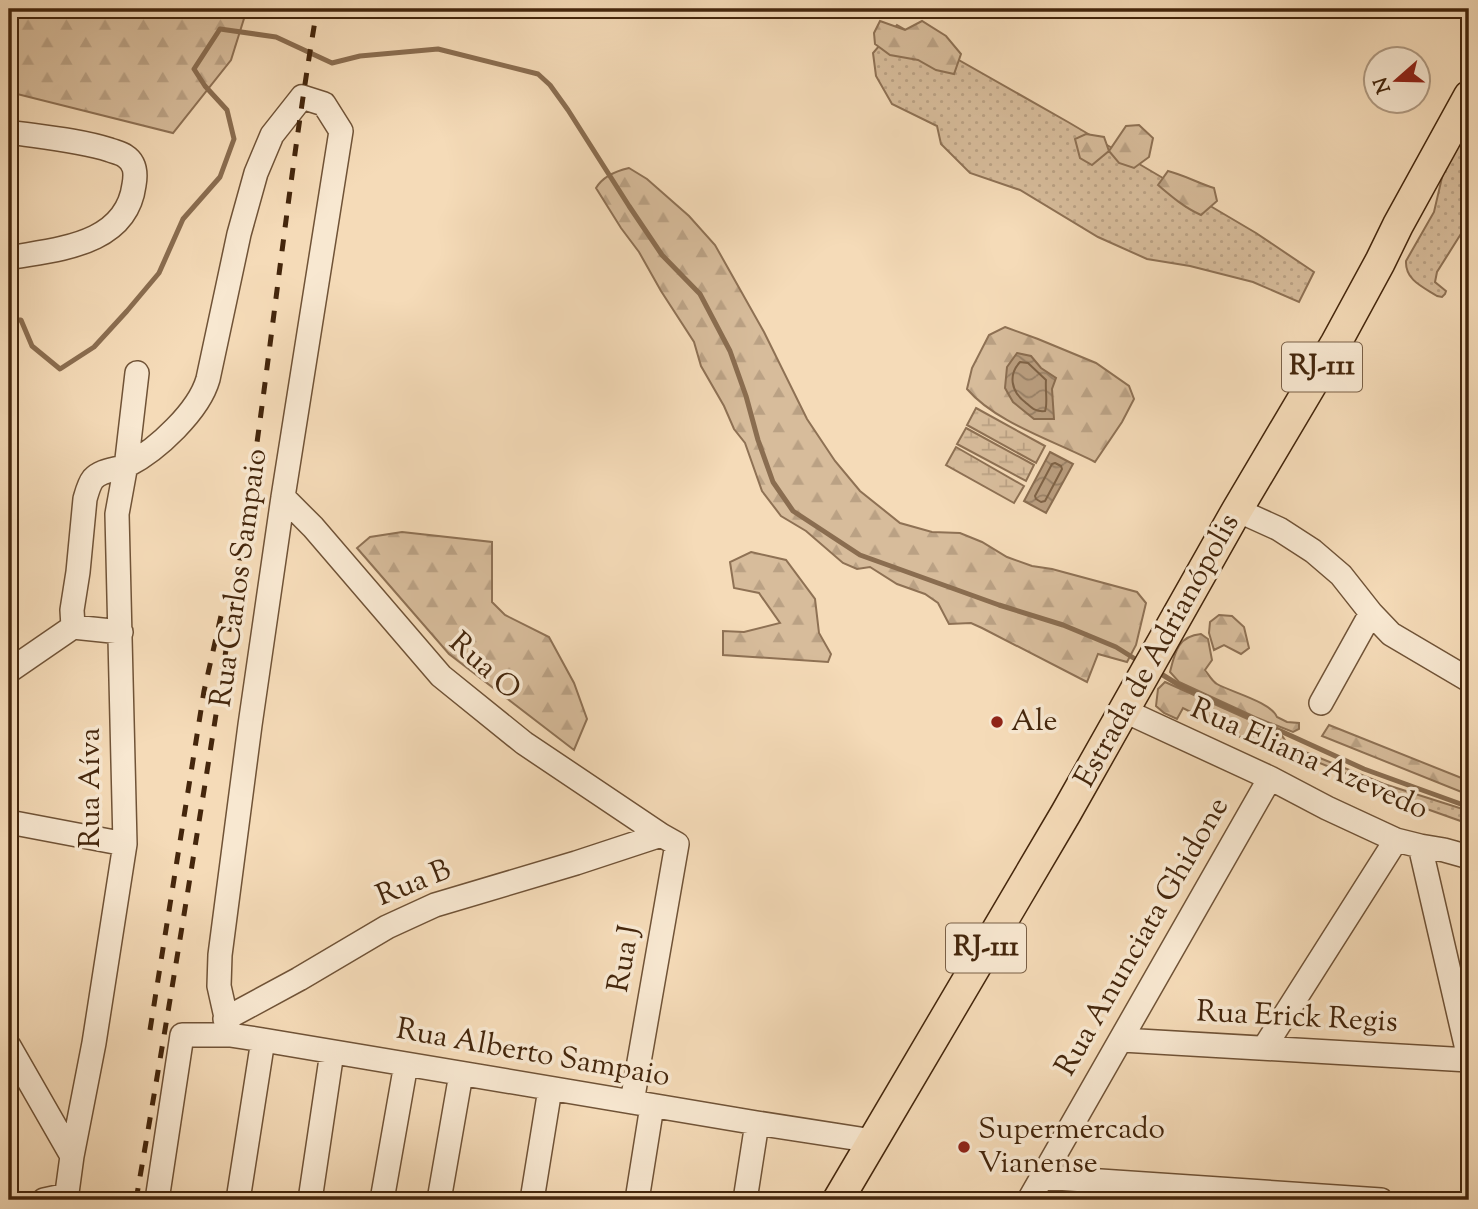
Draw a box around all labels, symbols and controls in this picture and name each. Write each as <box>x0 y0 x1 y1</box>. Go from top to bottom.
north arrow <box>1362 46 1432 116</box>
text: N <box>1368 73 1399 97</box>
road number: RJ-111 <box>1282 342 1362 392</box>
street label: Rua Carlos Sampaio <box>201 446 279 710</box>
street label: Estrada de Adrianópolis <box>1065 506 1251 796</box>
street label: Rua O <box>438 623 530 711</box>
street label: Rua Eliana Azevedo <box>1183 688 1435 832</box>
place label: Ale <box>1011 701 1057 744</box>
marker: Ale <box>989 714 1005 730</box>
street label: Rua Aíva <box>70 728 113 848</box>
street label: Rua Anunciata Ghidone <box>1045 790 1241 1084</box>
street label: Rua B <box>370 850 458 918</box>
street label: Rua J <box>598 922 652 996</box>
road number: RJ-111 <box>946 923 1026 972</box>
street label: Rua Erick Regis <box>1195 991 1399 1045</box>
street label: Rua Alberto Sampaio <box>393 1009 673 1099</box>
place label: Supermercado Vianense <box>978 1109 1165 1186</box>
marker: Supermercado Vianense <box>956 1139 972 1155</box>

